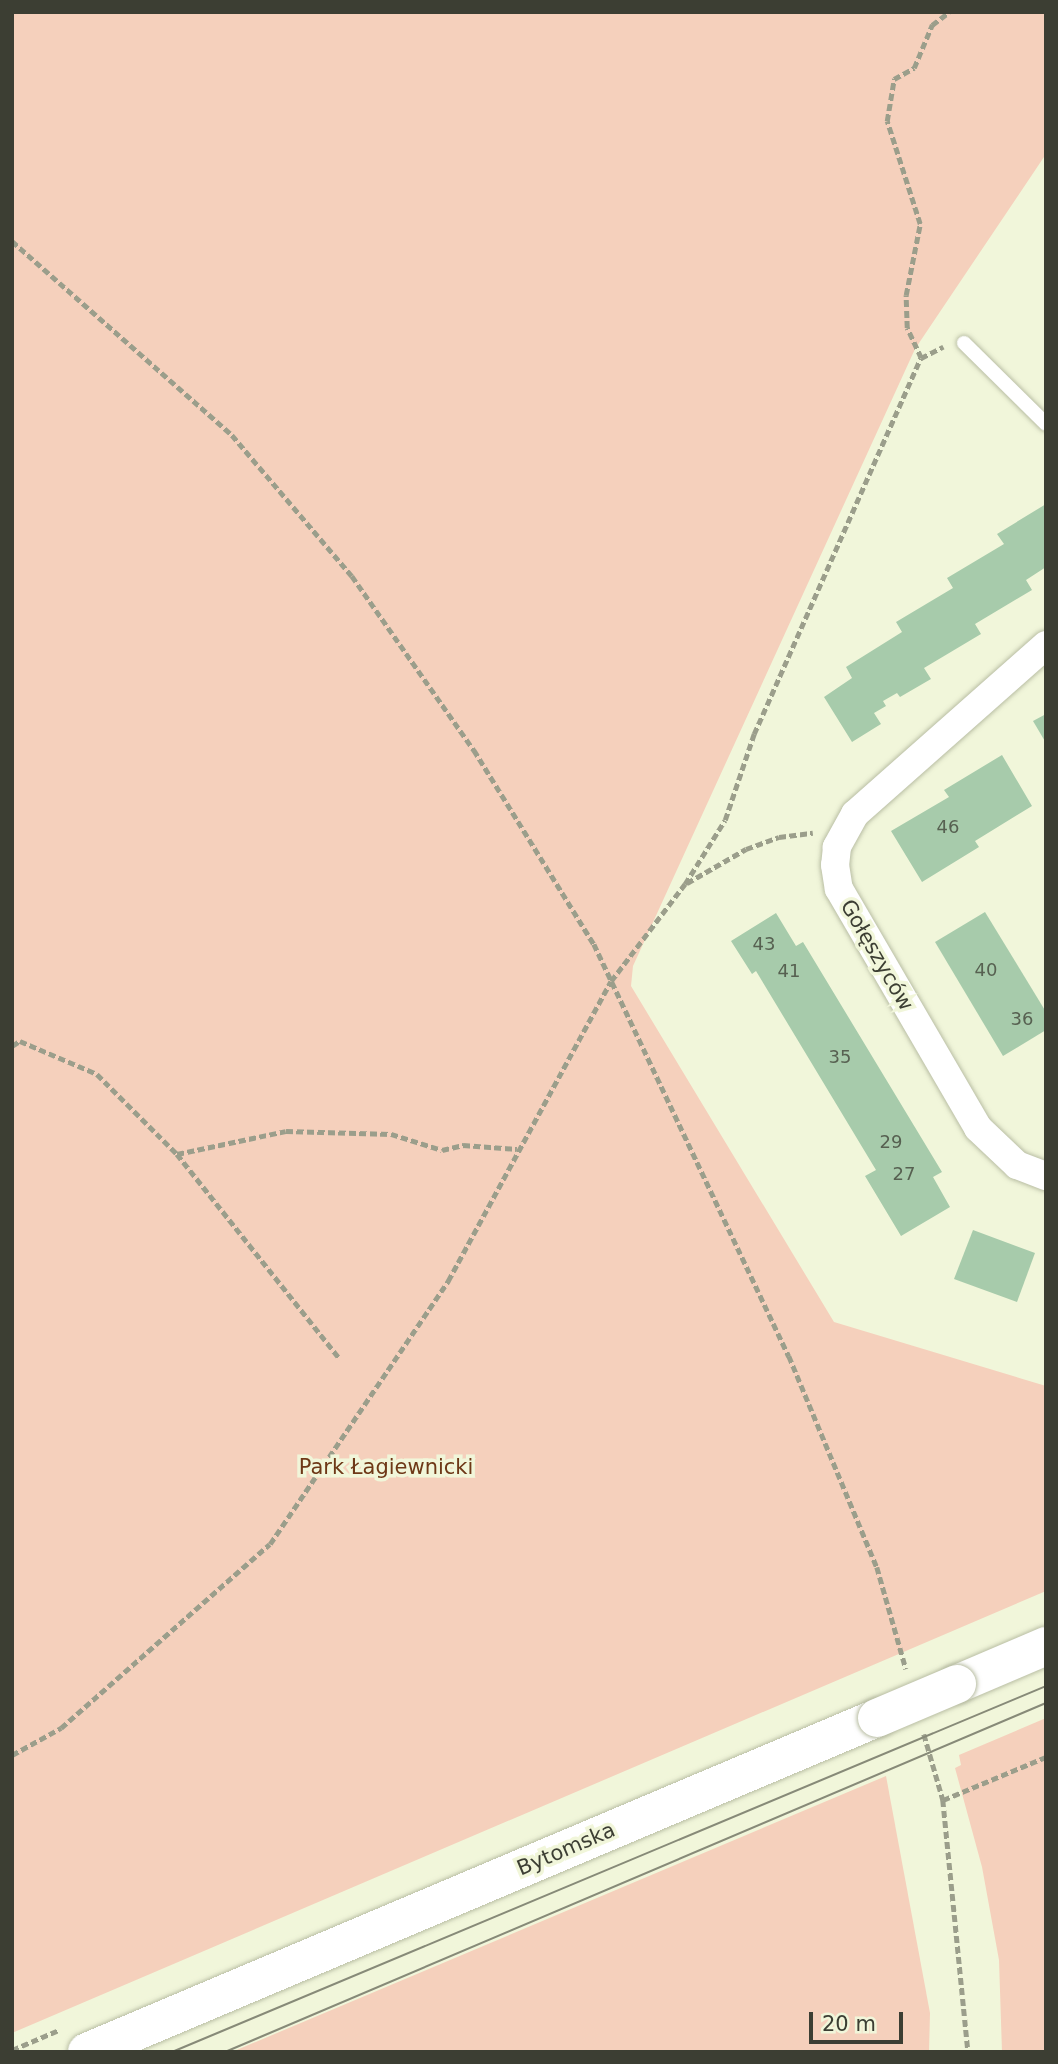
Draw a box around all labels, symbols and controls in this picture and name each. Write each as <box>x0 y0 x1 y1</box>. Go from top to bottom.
house number: 46 <box>937 816 959 838</box>
street label: Gołęszyców <box>835 895 919 1015</box>
house number: 43 <box>753 933 775 955</box>
house number: 40 <box>975 959 997 981</box>
house number: 41 <box>778 960 800 982</box>
house number: 36 <box>1011 1008 1033 1030</box>
house number: 35 <box>829 1046 851 1068</box>
house number: 29 <box>880 1131 902 1153</box>
house number: 27 <box>893 1163 915 1185</box>
park label: Park Łagiewnicki <box>299 1454 473 1480</box>
street label: Bytomska <box>513 1817 619 1881</box>
scale bar <box>813 1997 908 2041</box>
text: 20 m <box>822 2012 876 2036</box>

